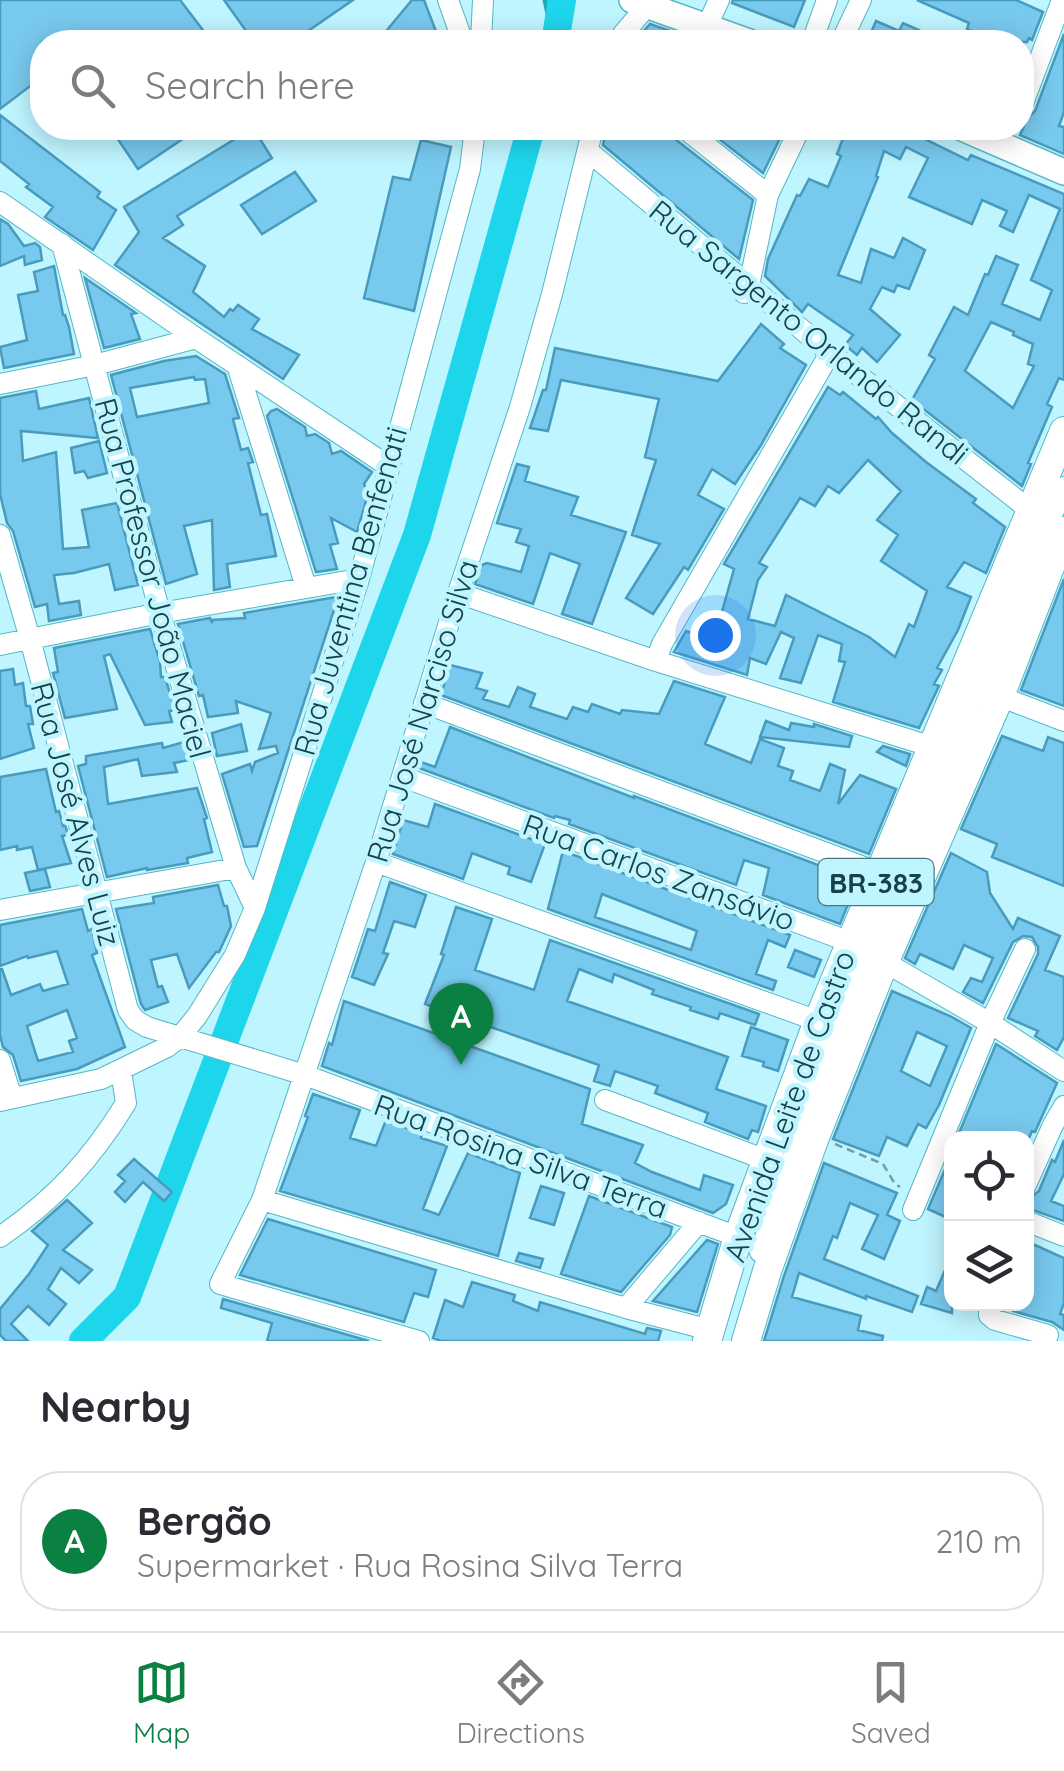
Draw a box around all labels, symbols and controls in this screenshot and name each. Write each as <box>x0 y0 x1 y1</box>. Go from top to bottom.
search box <box>30 30 1034 140</box>
icon: search <box>65 58 120 113</box>
text: Search here <box>145 61 355 109</box>
street label: Rua Sargento Orlando Randi <box>642 191 976 473</box>
street label: Rua Professor João Maciel <box>87 394 219 762</box>
street label: Rua Juventina Benfenati <box>285 422 415 760</box>
street label: Rua José Narciso Silva <box>358 555 486 867</box>
your location <box>690 610 741 661</box>
street label: Rua José Alves Luiz <box>22 678 130 950</box>
street label: Rua Carlos Zansávio <box>518 805 800 939</box>
road number: BR-383 <box>818 859 934 905</box>
street label: Avenida Leite de Castro <box>715 945 863 1267</box>
pin: A <box>428 982 494 1065</box>
street label: Rua Rosina Silva Terra <box>369 1085 673 1227</box>
map controls <box>944 1131 1034 1311</box>
button: locate <box>944 1131 1034 1221</box>
button: layers <box>944 1221 1034 1311</box>
text: Nearby <box>40 1380 191 1433</box>
text: Bergão <box>137 1497 272 1545</box>
text: A <box>64 1521 85 1561</box>
text: 210 m <box>935 1521 1022 1561</box>
text: Supermarket · Rua Rosina Silva Terra <box>137 1545 683 1585</box>
tab: Map <box>133 1655 190 1750</box>
tab: Directions <box>456 1655 585 1750</box>
tab: Saved <box>851 1655 931 1750</box>

